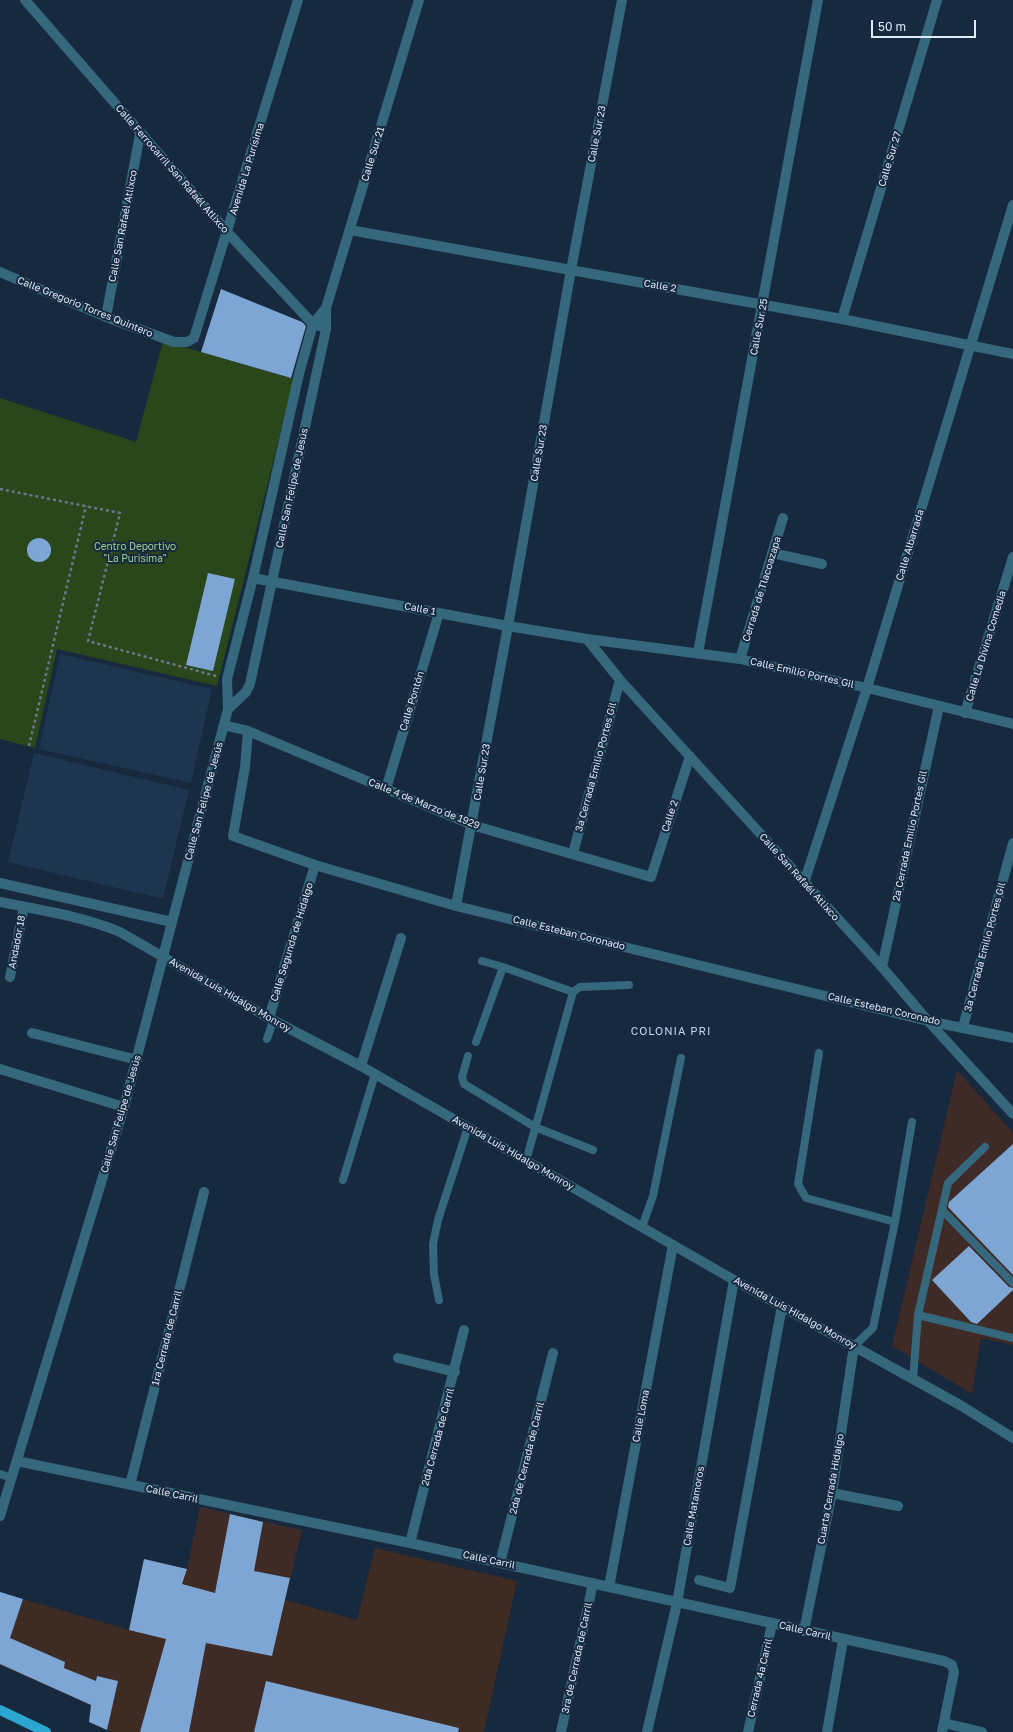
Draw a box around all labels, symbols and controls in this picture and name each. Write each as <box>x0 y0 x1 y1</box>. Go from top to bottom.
scale bar <box>873 12 978 38</box>
text: 50 m <box>878 19 906 34</box>
street label: Calle Ferrocarril San Rafaél Atlixco <box>113 102 231 236</box>
street label: Calle Sur 23 <box>586 105 608 163</box>
street label: Avenida La Purísima <box>227 121 267 217</box>
street label: Calle Sur 21 <box>359 125 387 183</box>
street label: Calle Sur 27 <box>876 130 904 188</box>
street label: Calle San Rafaél Atlixco <box>106 169 140 283</box>
street label: Calle Gregorio Torres Quintero <box>15 274 155 340</box>
street label: Calle 2 <box>643 277 677 295</box>
street label: Calle Sur 25 <box>748 298 770 356</box>
street label: Calle Sur 23 <box>528 424 550 482</box>
street label: Calle San Felipe de Jesús <box>273 427 311 549</box>
street label: Calle Albarrada <box>893 508 927 582</box>
street label: Cerrada de Tlacoazapa <box>740 535 784 643</box>
park label: Centro Deportivo "La Purisima" <box>94 541 176 564</box>
street label: Calle La Divina Comedia <box>963 589 1009 703</box>
street label: Calle 1 <box>403 600 437 618</box>
street label: Calle Emilio Portes Gil <box>749 655 855 691</box>
street label: Calle Pontón <box>397 670 427 732</box>
street label: 3ª Cerrada Emilio Portes Gil <box>573 701 619 833</box>
street label: Calle San Felipe de Jesús <box>182 740 226 862</box>
street label: Calle Sur 23 <box>471 743 493 801</box>
street label: 2ª Cerrada Emilio Portes Gil <box>890 770 930 902</box>
street label: Calle 4 de Marzo de 1929 <box>367 776 481 832</box>
street label: Calle 2 <box>659 799 681 833</box>
street label: Calle San Rafaél Atlixco <box>757 831 841 923</box>
street label: Calle Segunda de Hidalgo <box>268 881 316 1003</box>
street label: 3ª Cerrada Emilio Portes Gil <box>962 881 1008 1013</box>
street label: Calle Esteban Coronado <box>512 913 626 953</box>
street label: Andador 18 <box>6 914 28 970</box>
street label: Avenida Luis Hidalgo Monroy <box>167 955 293 1035</box>
street label: Calle Esteban Coronado <box>827 990 941 1028</box>
district label: COLONIA PRI <box>631 1025 711 1039</box>
street label: Calle San Felipe de Jesús <box>98 1054 144 1174</box>
street label: Avenida Luis Hidalgo Monroy <box>450 1113 576 1193</box>
street label: Avenida Luis Hidalgo Monroy <box>732 1274 858 1352</box>
street label: 1ra Cerrada de Carril <box>149 1289 185 1387</box>
street label: 2da Cerrada de Carril <box>419 1387 457 1487</box>
street label: Calle Loma <box>630 1389 652 1443</box>
street label: 2da de Cerrada de Carril <box>507 1401 547 1515</box>
street label: Cuarta Cerrada Hidalgo <box>815 1433 847 1545</box>
street label: Calle Matamoros <box>681 1465 707 1547</box>
street label: Calle Carril <box>145 1483 199 1505</box>
street label: Calle Carril <box>462 1549 516 1571</box>
street label: 3ra de Cerrada de Carril <box>559 1601 595 1715</box>
street label: Calle Carril <box>778 1619 832 1643</box>
street label: Cerrada 4ª Carril <box>745 1637 775 1719</box>

